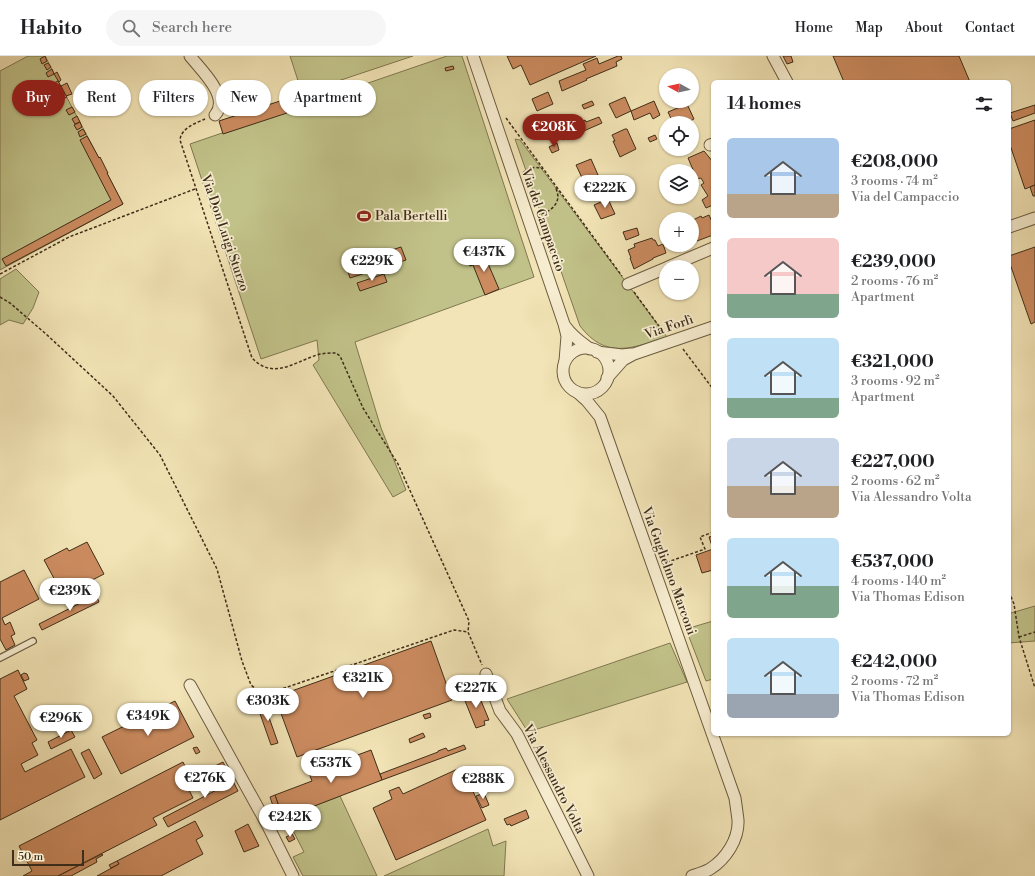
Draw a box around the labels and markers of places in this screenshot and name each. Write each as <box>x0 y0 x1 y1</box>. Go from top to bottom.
pin: €208K <box>526 114 582 148</box>
pin: €222K <box>577 175 633 209</box>
sports icon: Pala Bertelli <box>356 208 372 224</box>
place label: Pala Bertelli <box>375 208 448 224</box>
pin: €437K <box>456 239 512 273</box>
pin: €229K <box>344 248 400 282</box>
pin: €239K <box>42 578 98 612</box>
pin: €321K <box>335 665 391 699</box>
pin: €227K <box>448 675 504 709</box>
pin: €303K <box>240 688 296 722</box>
pin: €349K <box>120 703 176 737</box>
pin: €296K <box>33 705 89 739</box>
pin: €537K <box>303 750 359 784</box>
pin: €276K <box>177 765 233 799</box>
pin: €288K <box>455 766 511 800</box>
pin: €242K <box>262 804 318 838</box>

